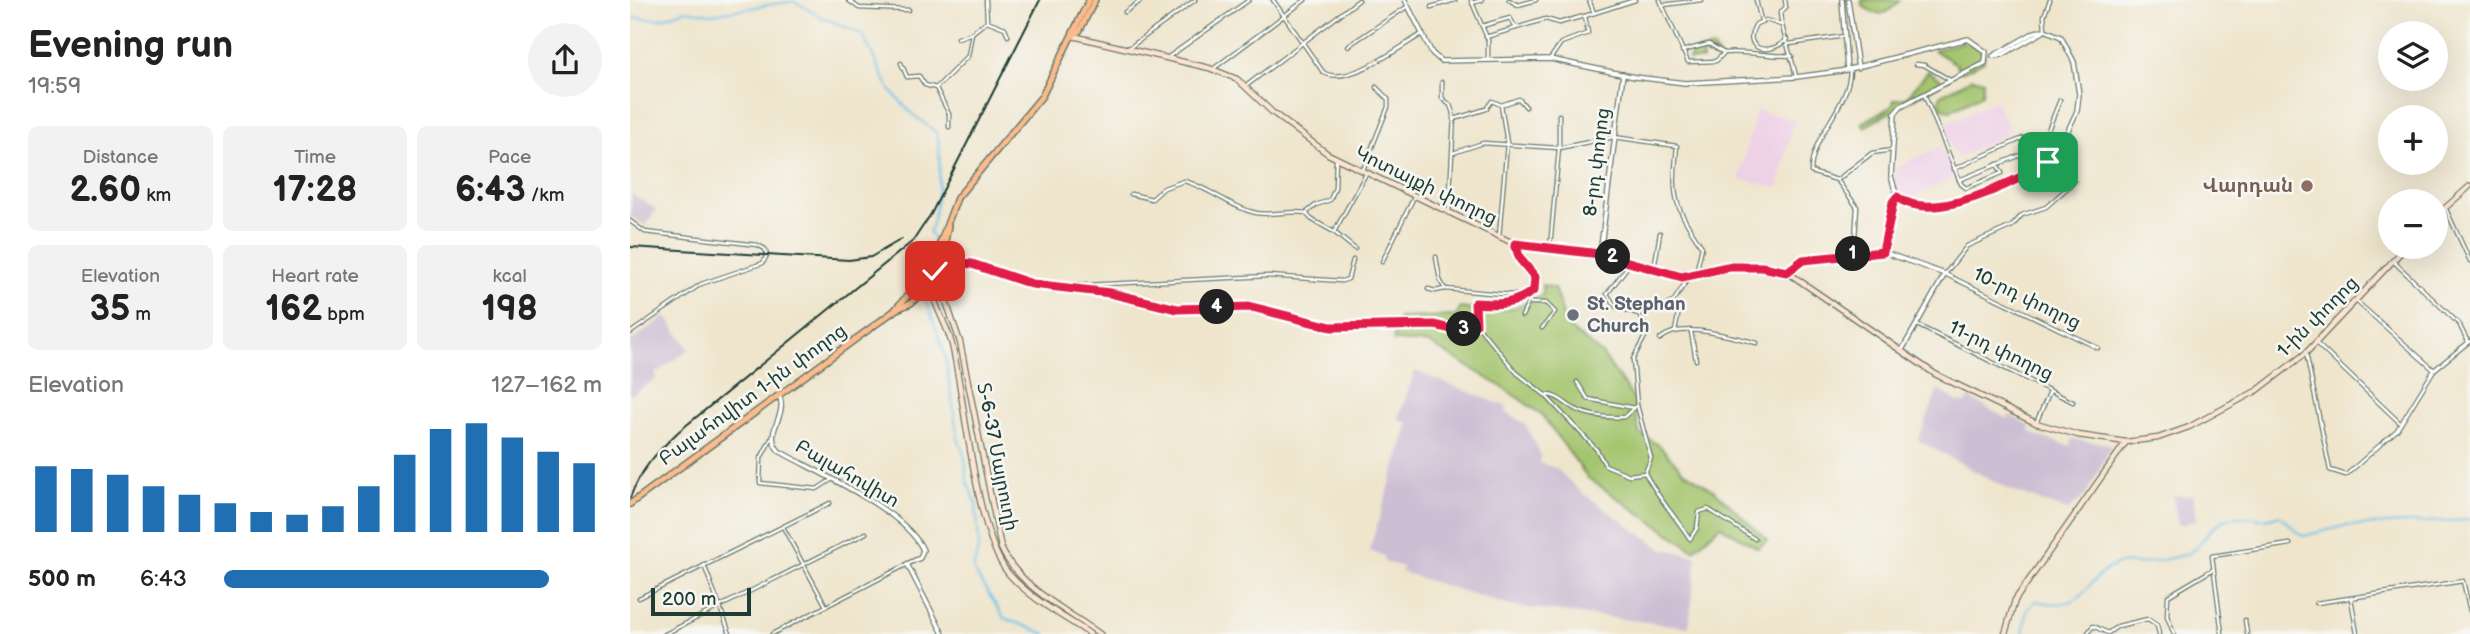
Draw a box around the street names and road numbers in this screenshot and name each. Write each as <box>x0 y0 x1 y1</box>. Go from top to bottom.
street label: 8-րդ փողոց <box>1579 106 1615 218</box>
street label: Կոտայքի փողոց <box>1351 142 1501 230</box>
street label: 10-րդ փողոց <box>1969 263 2085 335</box>
street label: 1-ին փողոց <box>2273 272 2363 362</box>
street label: 11-րդ փողոց <box>1945 316 2057 386</box>
street label: Բալահովիտ 1-ին փողոց <box>655 319 851 471</box>
street label: Տ-6-37 Մայրուղի <box>971 381 1023 533</box>
street label: Բալահովիտ <box>791 435 903 513</box>

